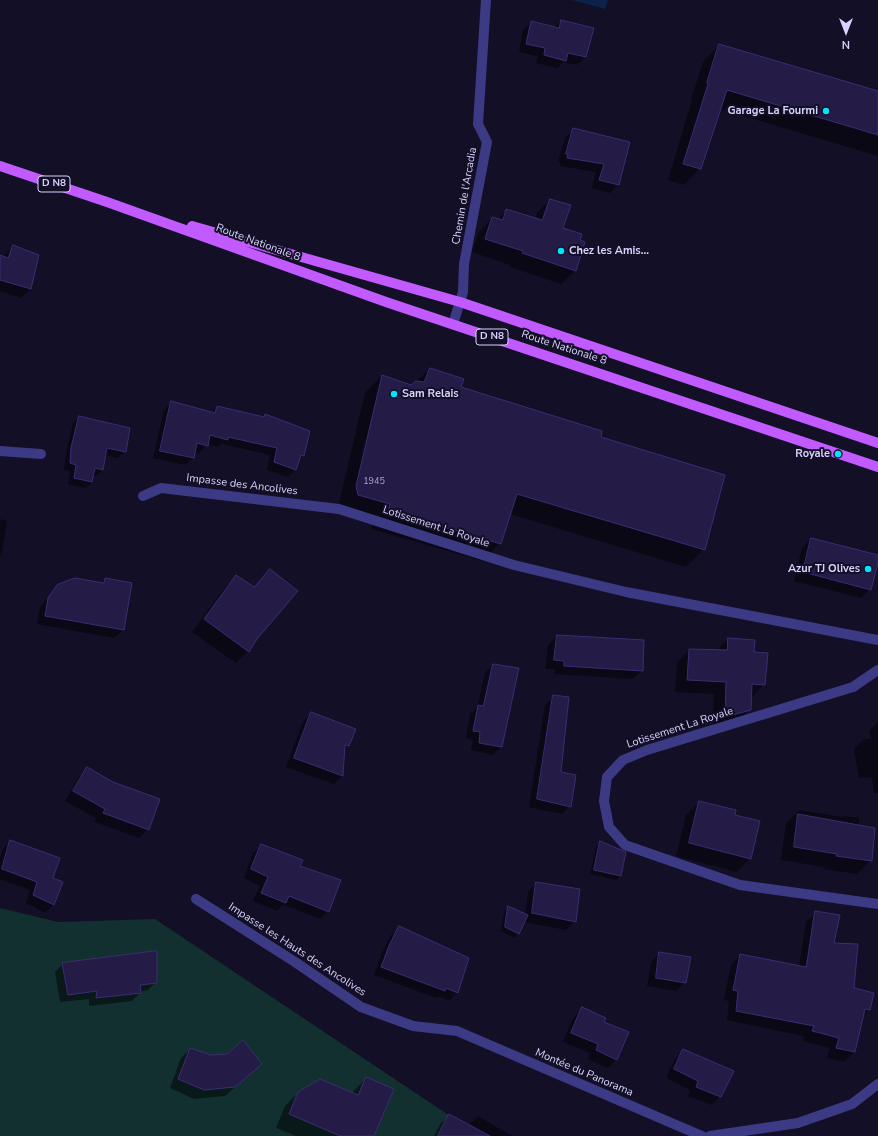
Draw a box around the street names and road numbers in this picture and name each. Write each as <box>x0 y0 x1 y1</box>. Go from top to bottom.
street label: Chemin de l'Arcadia <box>450 146 480 246</box>
road number: D N8 <box>38 176 70 192</box>
street label: Route Nationale 8 <box>214 222 302 264</box>
street label: Route Nationale 8 <box>520 328 608 368</box>
road number: D N8 <box>476 329 508 345</box>
street label: Impasse des Ancolives <box>186 472 298 498</box>
street label: Lotissement La Royale <box>381 504 491 550</box>
street label: Lotissement La Royale <box>625 705 735 751</box>
street label: Impasse les Hauts des Ancolives <box>226 900 368 1000</box>
street label: Montée du Panorama <box>533 1046 635 1100</box>

